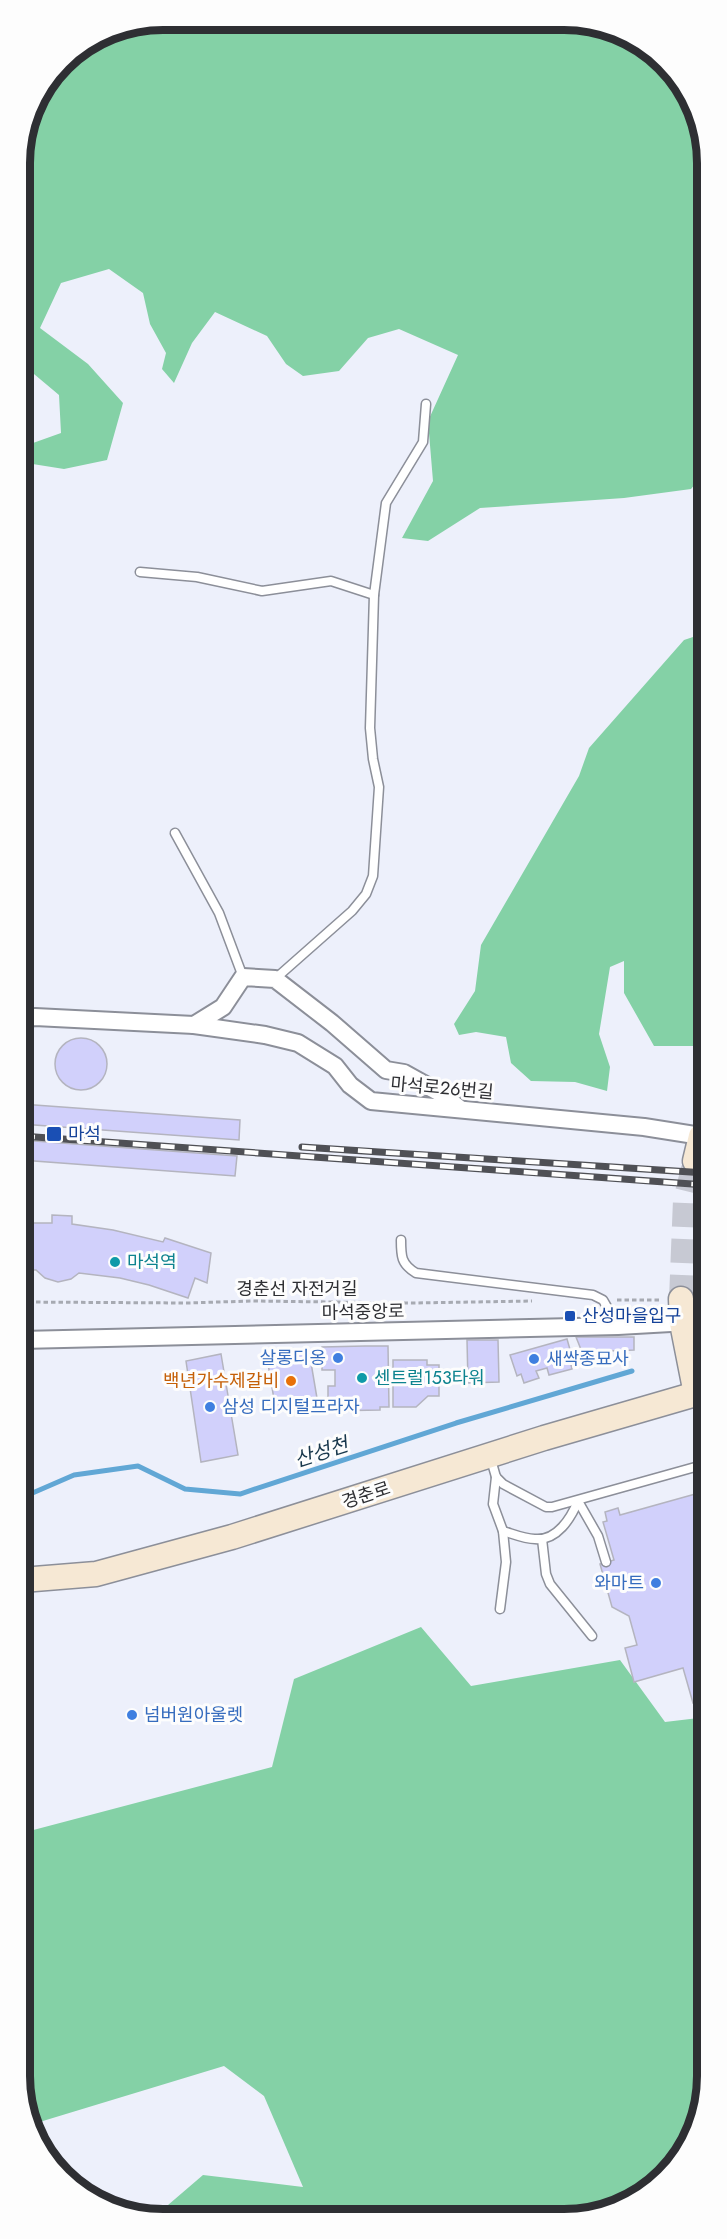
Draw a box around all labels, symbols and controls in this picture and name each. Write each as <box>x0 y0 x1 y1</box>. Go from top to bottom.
street label: 마석로26번길 <box>389 1071 495 1105</box>
place label: 마석 <box>68 1121 101 1147</box>
marker: 마석 <box>45 1125 63 1143</box>
place label: 마석역 <box>127 1249 177 1275</box>
marker: 마석역 <box>108 1255 122 1269</box>
street label: 경춘선 자전거길 <box>236 1276 358 1302</box>
street label: 마석중앙로 <box>321 1298 405 1326</box>
place label: 산성마을입구 <box>582 1303 681 1329</box>
marker: 산성마을입구 <box>563 1309 577 1323</box>
place label: 살롱디옹 <box>260 1345 326 1371</box>
place label: 새싹종묘사 <box>546 1346 629 1372</box>
marker: 살롱디옹 <box>331 1351 345 1365</box>
marker: 새싹종묘사 <box>527 1352 541 1366</box>
place label: 센트럴153타워 <box>374 1365 485 1391</box>
place label: 백년가수제갈비 <box>163 1368 279 1394</box>
marker: 센트럴153타워 <box>355 1371 369 1385</box>
marker: 백년가수제갈비 <box>284 1374 298 1388</box>
place label: 삼성 디지털프라자 <box>222 1394 360 1420</box>
marker: 삼성 디지털프라자 <box>203 1400 217 1414</box>
water label: 산성천 <box>290 1429 354 1475</box>
street label: 경춘로 <box>338 1475 394 1515</box>
place label: 와마트 <box>594 1570 644 1596</box>
marker: 와마트 <box>649 1576 663 1590</box>
place label: 넘버원아울렛 <box>144 1702 243 1728</box>
marker: 넘버원아울렛 <box>125 1708 139 1722</box>

